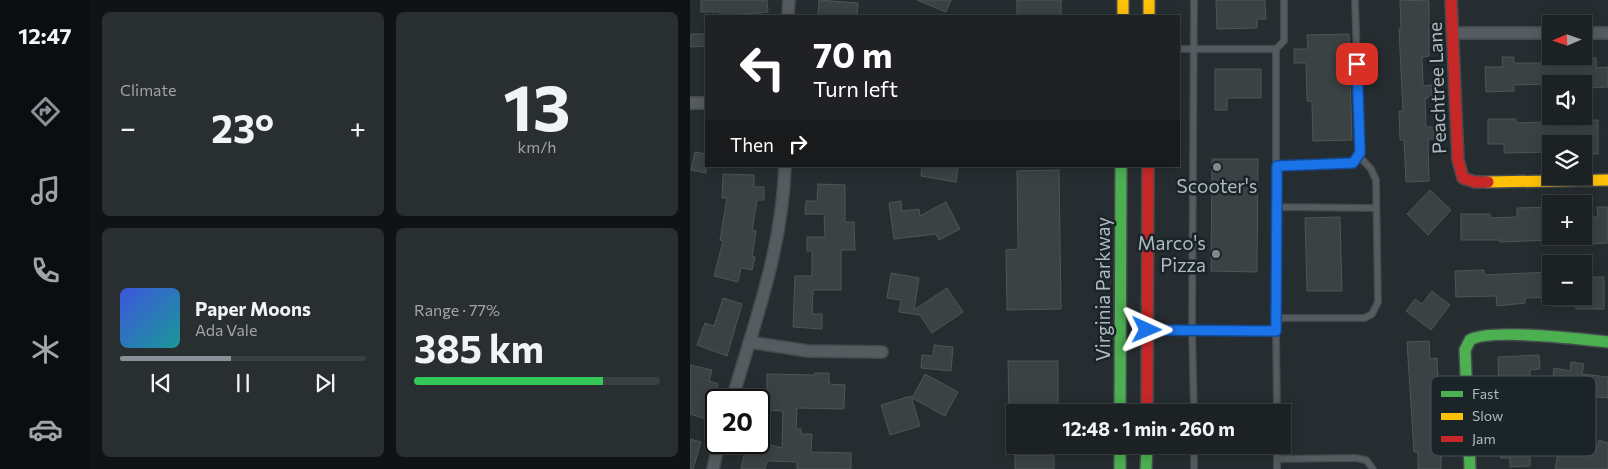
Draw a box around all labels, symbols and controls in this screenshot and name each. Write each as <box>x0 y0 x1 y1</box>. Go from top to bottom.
north arrow <box>1542 15 1592 65</box>
map controls <box>1542 15 1592 305</box>
text: 12:47 <box>18 22 72 49</box>
street label: Peachtree Lane <box>1423 22 1450 155</box>
text: 70 m <box>813 32 893 75</box>
icon: left <box>730 35 795 100</box>
pin <box>1336 43 1378 85</box>
icon: arrive <box>1343 50 1371 78</box>
text: 13 <box>503 65 571 144</box>
text: Turn left <box>813 75 898 102</box>
button: sound <box>1542 75 1592 125</box>
text: Climate <box>120 80 176 99</box>
icon: directions <box>28 94 63 129</box>
text: 23° <box>211 104 274 151</box>
text: − <box>120 110 136 144</box>
text: + <box>350 110 366 144</box>
icon: right <box>784 130 812 158</box>
text: Then <box>730 133 774 156</box>
button: layers <box>1542 135 1592 185</box>
text: km/h <box>518 137 556 156</box>
marker: Scooter's <box>1211 161 1223 173</box>
icon: music <box>28 173 63 208</box>
place label: Scooter's <box>1177 174 1257 197</box>
button: + <box>1542 195 1592 245</box>
street label: Virginia Parkway <box>1091 217 1114 361</box>
place label: Marco's Pizza <box>1138 231 1206 276</box>
marker: Marco's Pizza <box>1210 248 1222 260</box>
icon: phone <box>28 253 63 288</box>
button: − <box>1542 255 1592 305</box>
text: Paper Moons <box>195 297 311 320</box>
text: Range · 77% <box>414 300 500 319</box>
position arrow <box>1120 303 1172 355</box>
text: Ada Vale <box>195 320 257 339</box>
text: 385 km <box>414 324 544 371</box>
icon: climate <box>28 332 63 367</box>
icon: previous <box>147 369 175 397</box>
icon: pause <box>229 369 257 397</box>
icon: next <box>311 369 339 397</box>
legend <box>1431 376 1596 456</box>
text: Fast <box>1472 385 1499 402</box>
speed limit sign: 20 <box>705 389 770 454</box>
text: Slow <box>1472 407 1503 424</box>
icon: car <box>28 412 63 447</box>
text: 12:48 · 1 min · 260 m <box>1062 417 1235 440</box>
text: Jam <box>1472 430 1496 447</box>

